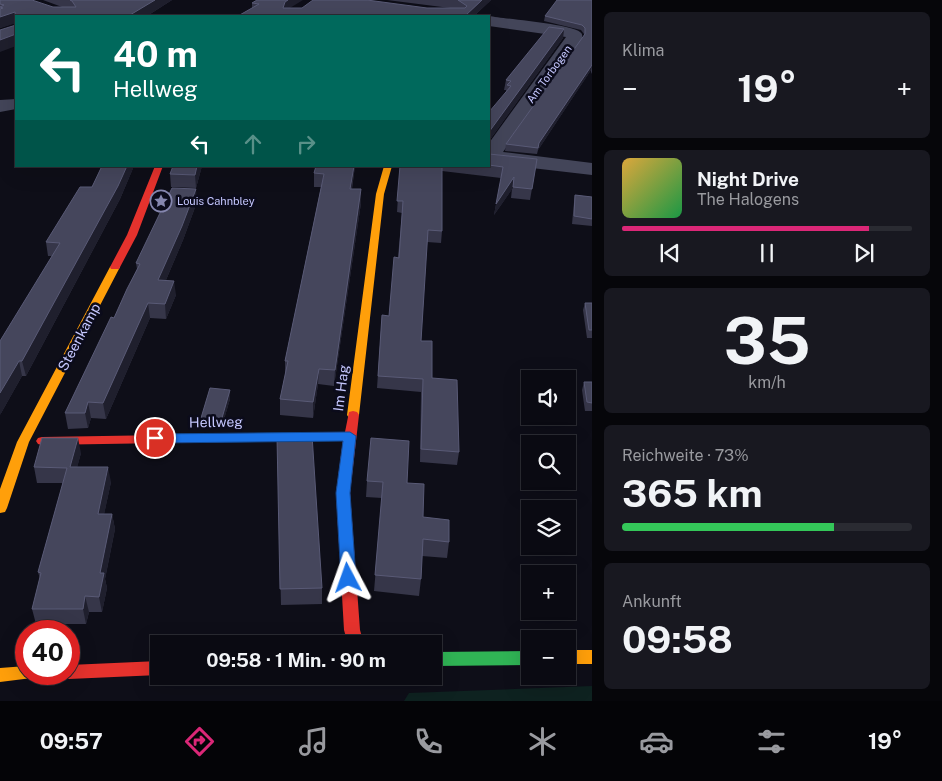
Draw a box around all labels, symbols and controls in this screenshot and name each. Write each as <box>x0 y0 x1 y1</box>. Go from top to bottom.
text: 40 m <box>113 34 198 75</box>
icon: left <box>30 35 95 100</box>
text: Klima <box>622 41 664 60</box>
street label: Am Torbogen <box>524 43 574 105</box>
text: 19° <box>737 66 797 111</box>
text: − <box>622 72 638 105</box>
text: + <box>896 72 912 105</box>
text: Hellweg <box>113 76 198 102</box>
icon: left <box>186 130 214 158</box>
icon: ahead <box>239 130 267 158</box>
icon: right <box>292 130 320 158</box>
text: Night Drive <box>697 168 799 190</box>
place icon: Louis Cahnbley <box>149 189 173 213</box>
text: The Halogens <box>697 190 799 209</box>
place label: Louis Cahnbley <box>177 195 255 207</box>
icon: previous <box>656 239 684 267</box>
icon: pause <box>753 239 781 267</box>
icon: next <box>850 239 878 267</box>
street label: Steenkamp <box>55 300 103 374</box>
text: 35 <box>723 302 811 379</box>
street label: Im Hag <box>330 364 352 412</box>
map controls <box>521 370 576 685</box>
button: sound <box>521 370 576 425</box>
text: km/h <box>748 373 786 392</box>
street label: Hellweg <box>189 414 243 430</box>
pin <box>134 417 176 459</box>
icon: arrive <box>141 424 169 452</box>
button: search <box>521 435 576 490</box>
text: Reichweite · 73% <box>622 446 749 465</box>
text: 365 km <box>622 471 763 516</box>
button: layers <box>521 500 576 555</box>
position arrow <box>321 551 373 603</box>
button: + <box>521 565 576 620</box>
text: Ankunft <box>622 592 682 611</box>
text: 09:58 <box>622 617 733 662</box>
speed limit sign: 40 <box>15 620 80 685</box>
button: − <box>521 630 576 685</box>
text: 09:58 · 1 Min. · 90 m <box>206 649 386 671</box>
icon: directions <box>182 724 217 759</box>
icon: music <box>296 724 331 759</box>
icon: phone <box>411 724 446 759</box>
icon: climate <box>525 724 560 759</box>
icon: car <box>639 724 674 759</box>
icon: filters <box>754 724 789 759</box>
text: 09:57 <box>40 728 103 754</box>
text: 19° <box>868 728 902 754</box>

